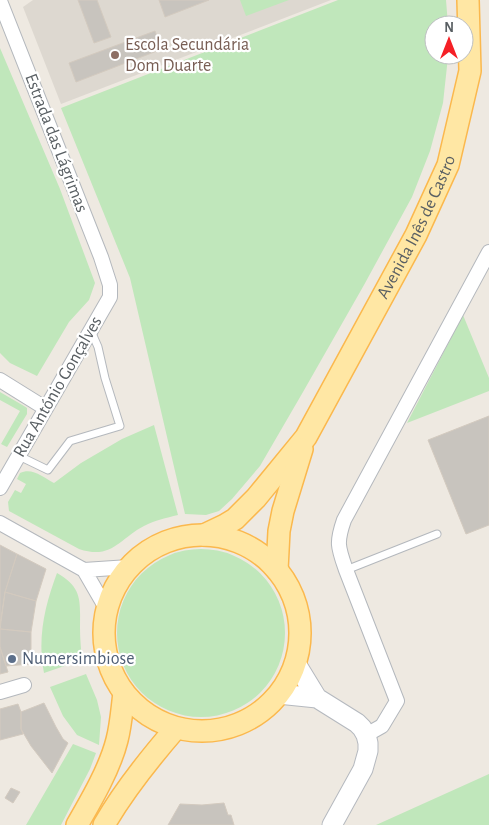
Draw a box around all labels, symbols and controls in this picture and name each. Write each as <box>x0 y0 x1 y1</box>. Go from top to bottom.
north arrow <box>424 15 474 65</box>
text: N <box>444 21 454 35</box>
place label: Escola Secundária Dom Duarte <box>125 36 249 75</box>
marker: Escola Secundária Dom Duarte <box>109 49 121 61</box>
street label: Estrada das Lágrimas <box>21 71 91 215</box>
street label: Avenida Inês de Castro <box>374 154 459 302</box>
street label: Rua António Gonçalves <box>10 313 106 461</box>
place label: Numersimbiose <box>22 650 134 668</box>
marker: Numersimbiose <box>6 653 18 665</box>

